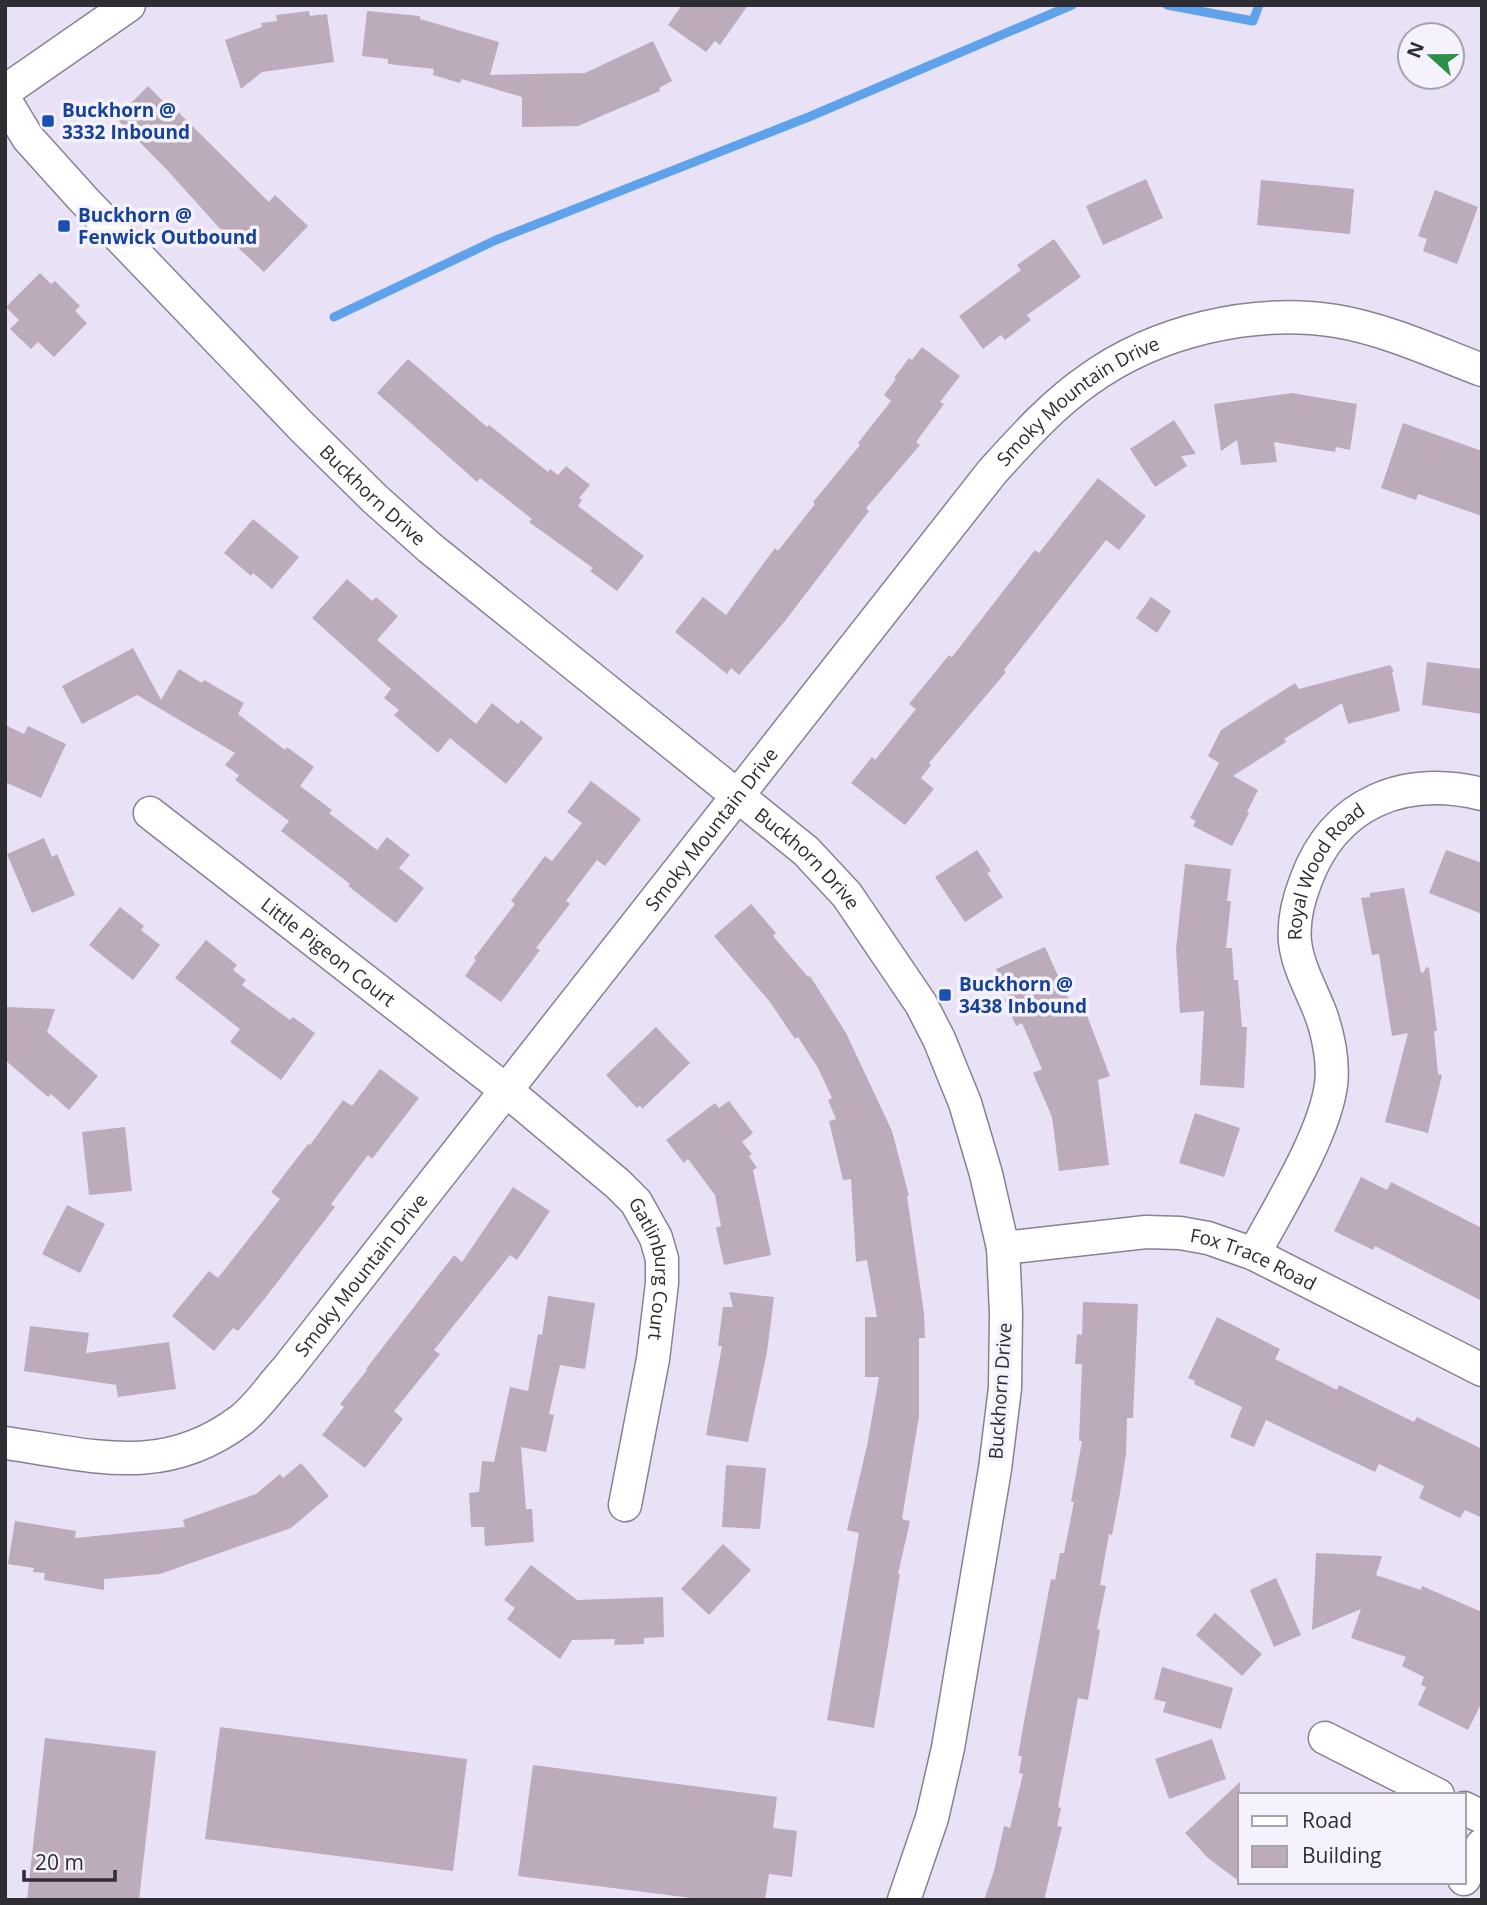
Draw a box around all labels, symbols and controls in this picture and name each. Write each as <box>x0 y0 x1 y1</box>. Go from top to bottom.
north arrow <box>1396 21 1466 91</box>
text: N <box>1400 38 1430 62</box>
place label: Buckhorn @ 3332 Inbound <box>62 97 190 145</box>
marker: Buckhorn @ 3332 Inbound <box>40 113 56 129</box>
place label: Buckhorn @ Fenwick Outbound <box>78 202 257 250</box>
marker: Buckhorn @ Fenwick Outbound <box>56 218 72 234</box>
street label: Smoky Mountain Drive <box>991 330 1163 472</box>
street label: Buckhorn Drive <box>314 439 432 551</box>
street label: Smoky Mountain Drive <box>639 742 784 916</box>
street label: Royal Wood Road <box>1282 797 1370 941</box>
street label: Buckhorn Drive <box>749 802 866 914</box>
street label: Little Pigeon Court <box>256 891 401 1012</box>
place label: Buckhorn @ 3438 Inbound <box>959 971 1087 1019</box>
marker: Buckhorn @ 3438 Inbound <box>937 987 953 1003</box>
street label: Smoky Mountain Drive <box>289 1188 433 1362</box>
street label: Gatlinburg Court <box>623 1192 675 1342</box>
street label: Fox Trace Road <box>1188 1222 1321 1297</box>
street label: Buckhorn Drive <box>982 1322 1018 1460</box>
legend <box>1238 1793 1466 1884</box>
text: Road <box>1302 1806 1352 1834</box>
scale bar <box>24 1839 116 1883</box>
text: Building <box>1302 1841 1381 1869</box>
text: 20 m <box>35 1848 84 1876</box>

